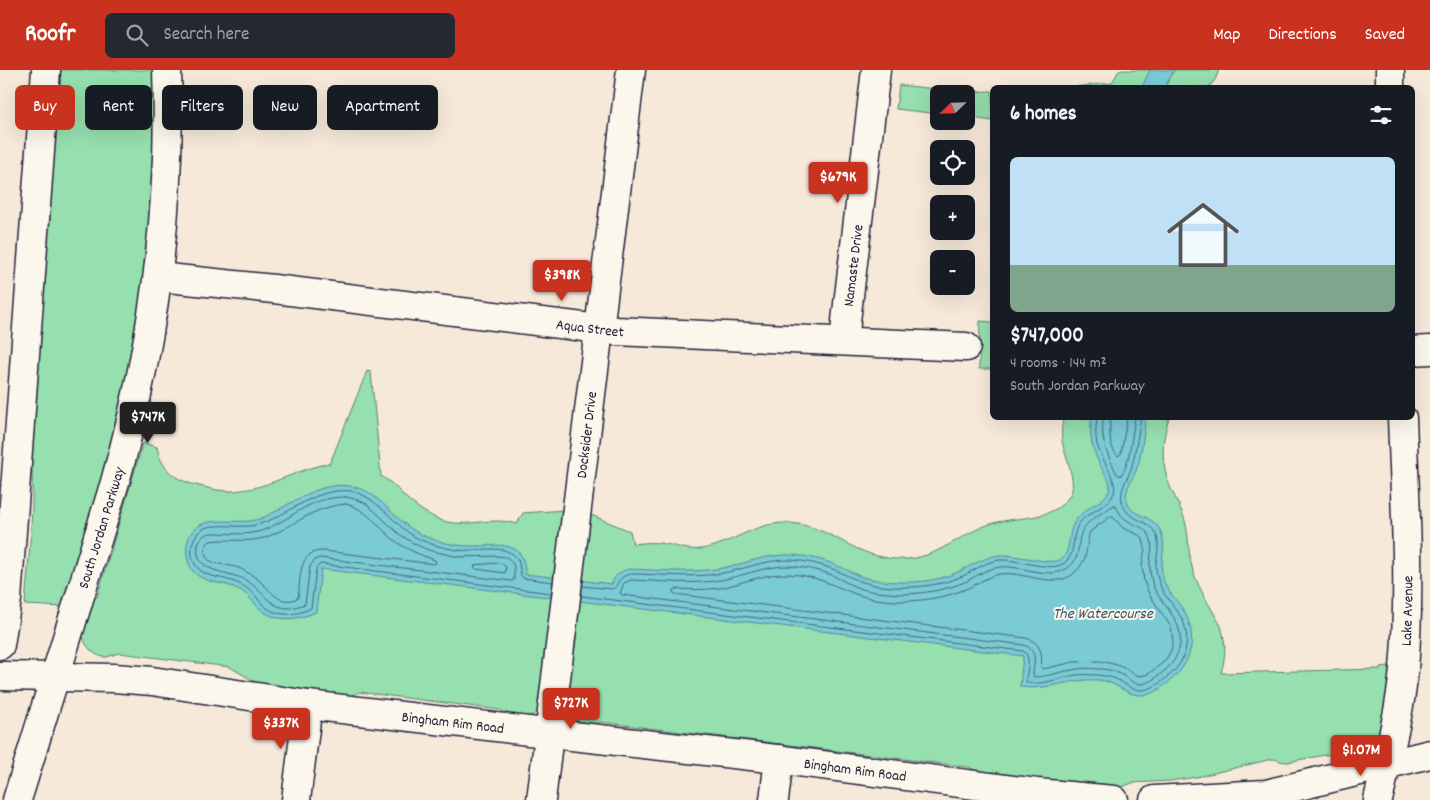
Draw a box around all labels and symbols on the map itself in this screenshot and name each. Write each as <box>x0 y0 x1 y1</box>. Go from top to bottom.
north arrow <box>930 85 975 130</box>
pin: $679K <box>803 162 873 204</box>
street label: Namaste Drive <box>839 223 871 308</box>
pin: $398K <box>527 260 597 302</box>
street label: Aqua Street <box>554 315 625 344</box>
street label: Docksider Drive <box>572 390 604 480</box>
pin: $747K <box>113 402 183 444</box>
street label: South Jordan Parkway <box>74 464 132 592</box>
street label: Lake Avenue <box>1397 575 1420 647</box>
water label: The Watercourse <box>1053 603 1154 626</box>
pin: $727K <box>536 688 606 730</box>
street label: Bingham Rim Road <box>400 707 505 741</box>
pin: $337K <box>246 708 316 750</box>
pin: $1.07M <box>1320 734 1402 777</box>
street label: Bingham Rim Road <box>803 754 907 789</box>

